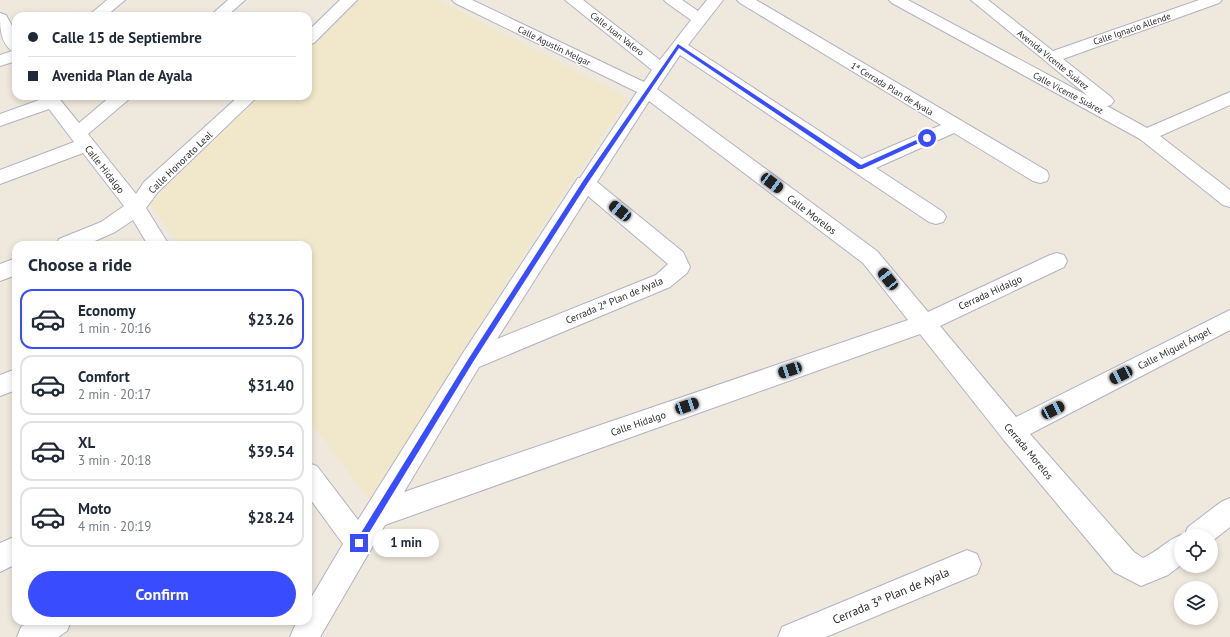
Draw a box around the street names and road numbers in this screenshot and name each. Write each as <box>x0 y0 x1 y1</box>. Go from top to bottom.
street label: Calle Juan Valero <box>588 9 646 58</box>
street label: Calle Ignacio Allende <box>1092 10 1172 47</box>
street label: Calle Agustín Melgar <box>516 23 592 68</box>
street label: Avenida Vicente Suárez <box>1015 27 1091 92</box>
street label: 1ª Cerrada Plan de Ayala <box>849 60 935 118</box>
street label: Calle Vicente Suárez <box>1031 69 1105 116</box>
street label: Calle Honorato Leal <box>146 128 215 196</box>
street label: Calle Hidalgo <box>82 143 127 196</box>
street label: Calle Morelos <box>784 192 839 237</box>
street label: Cerrada Hidalgo <box>956 272 1024 313</box>
street label: Cerrada 2ª Plan de Ayala <box>564 274 665 327</box>
street label: Calle Miguel Ángel <box>1135 324 1213 373</box>
street label: Calle Hidalgo <box>609 408 667 439</box>
street label: Cerrada Morelos <box>1001 421 1056 482</box>
street label: Cerrada 3ª Plan de Ayala <box>830 564 952 627</box>

